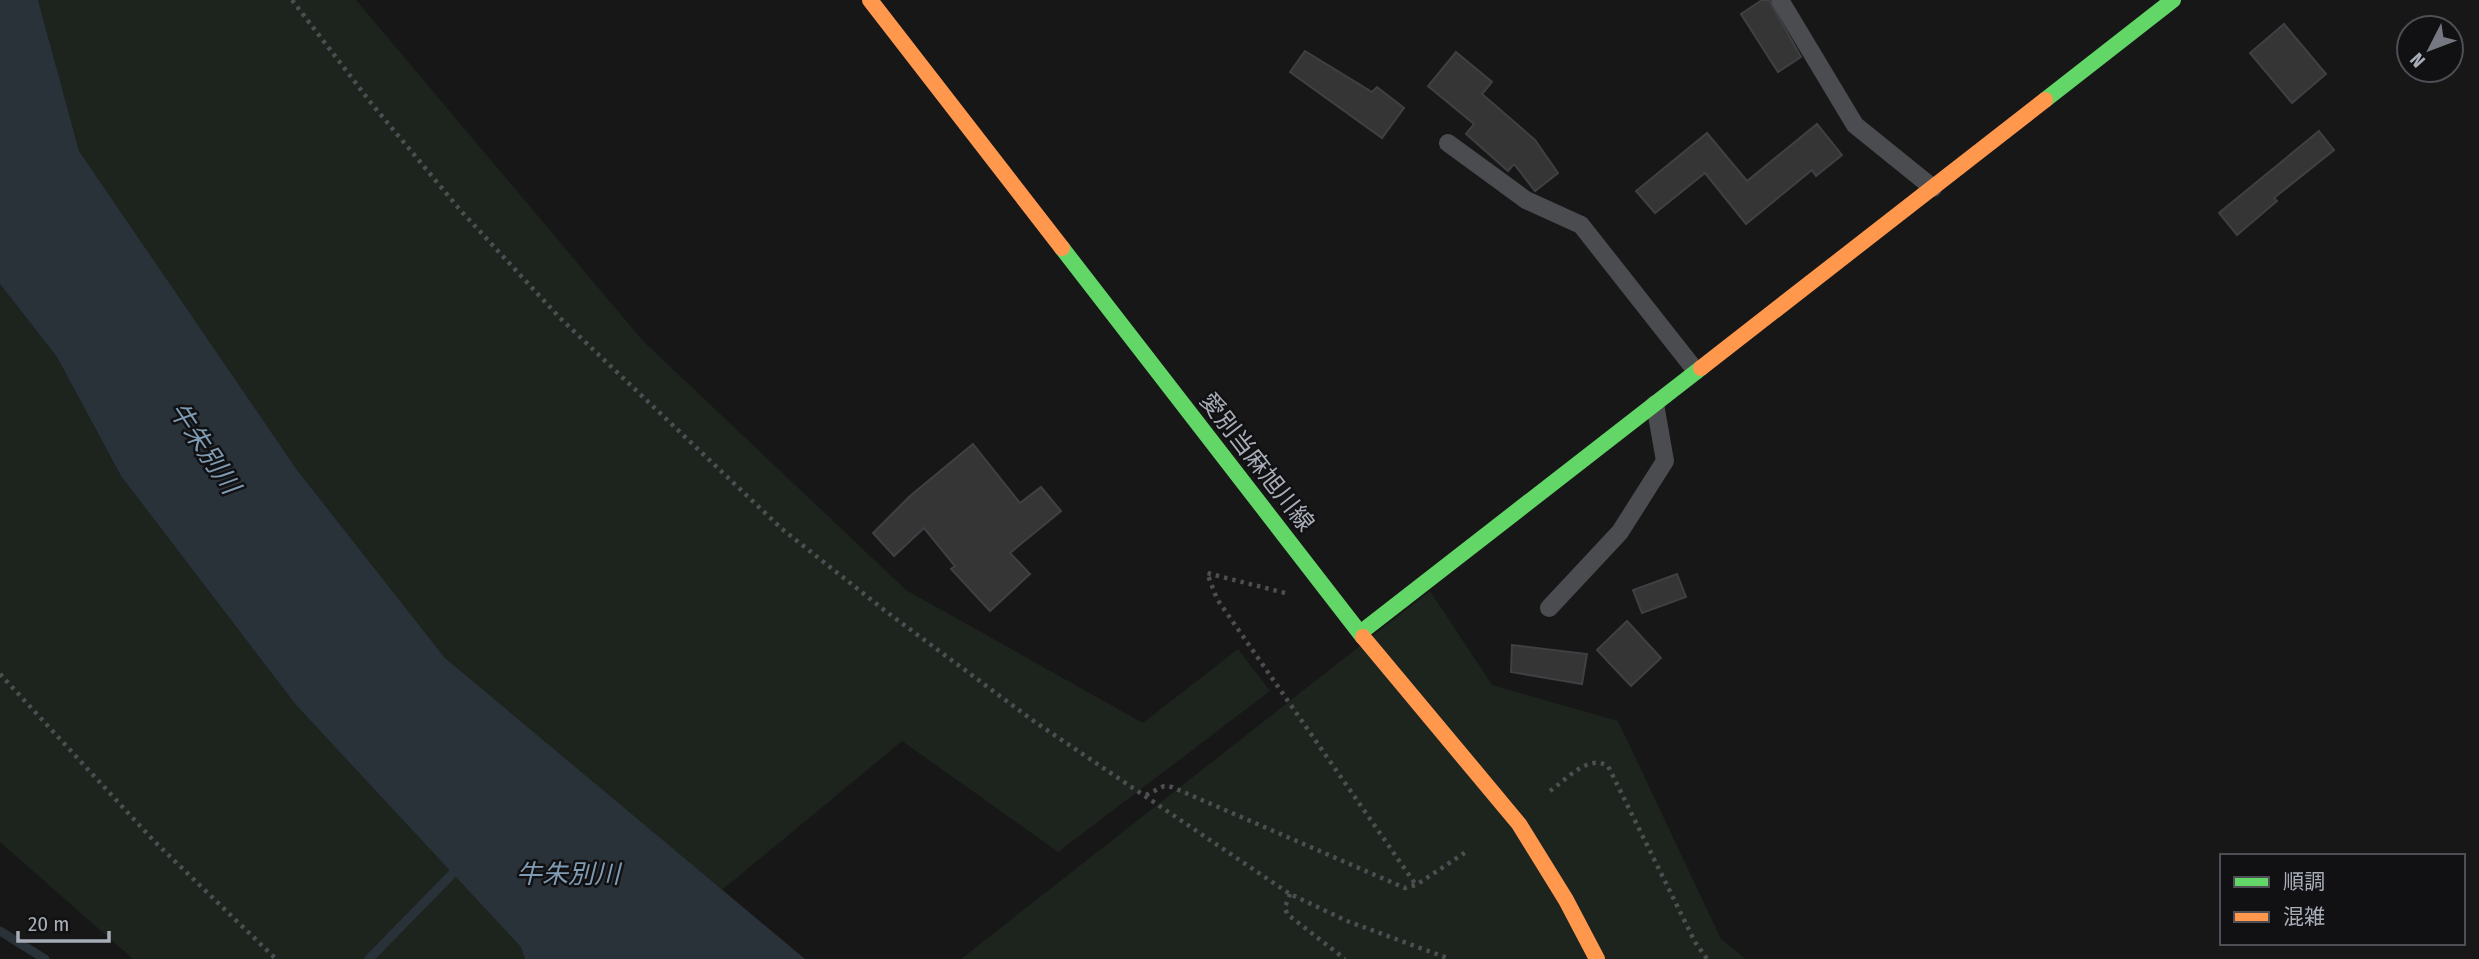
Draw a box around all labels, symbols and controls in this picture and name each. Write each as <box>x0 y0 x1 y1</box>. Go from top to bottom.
north arrow <box>2395 14 2465 84</box>
text: N <box>2405 48 2430 72</box>
street label: 愛別当麻旭川線 <box>1194 387 1320 537</box>
water label: 牛朱別川 <box>162 396 248 502</box>
legend <box>2220 854 2465 945</box>
water label: 牛朱別川 <box>516 859 623 890</box>
text: 順調 <box>2283 869 2325 895</box>
scale bar <box>18 900 108 944</box>
text: 混雑 <box>2283 904 2325 930</box>
text: 20 m <box>28 911 69 937</box>

